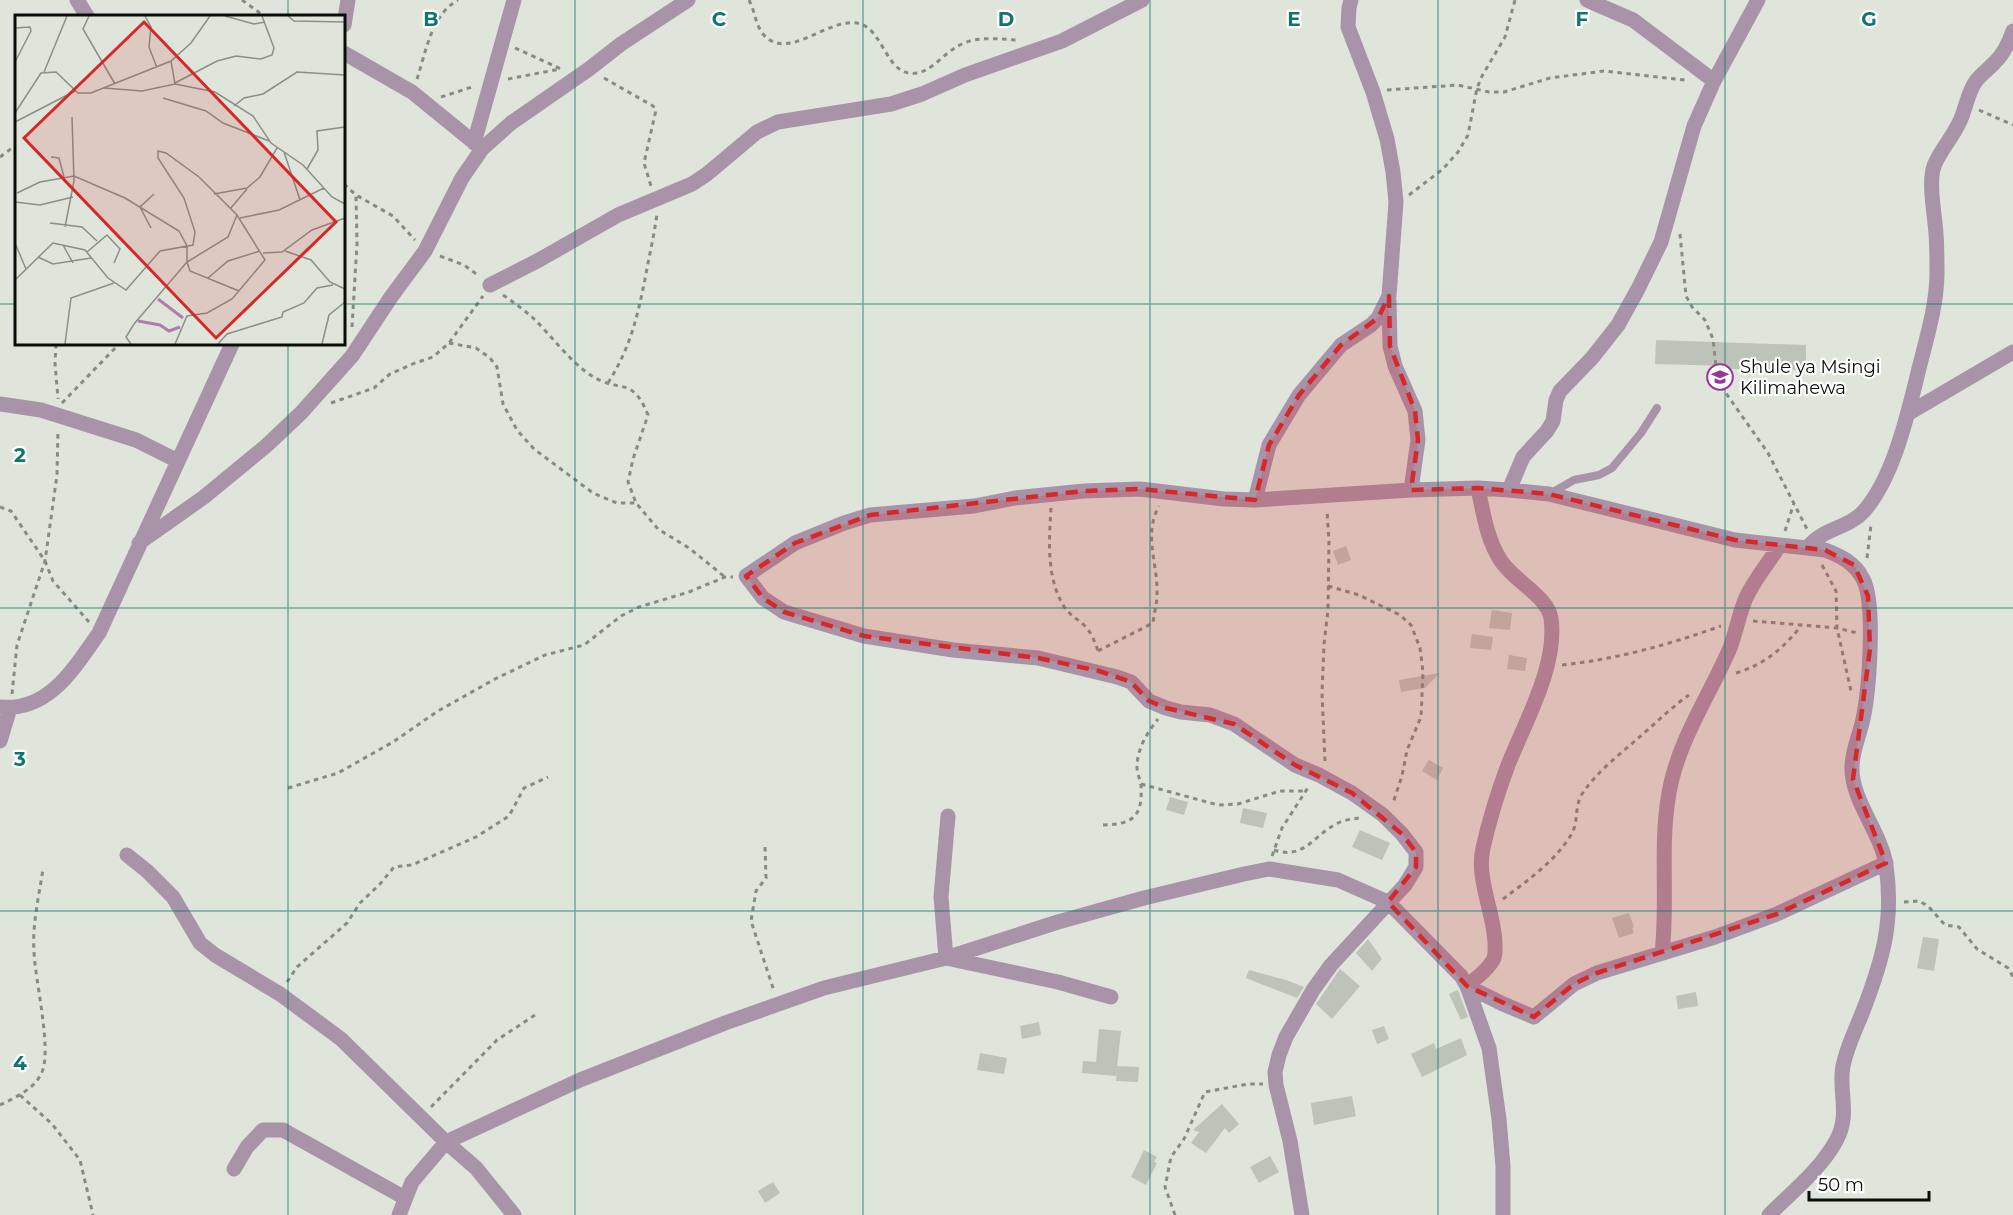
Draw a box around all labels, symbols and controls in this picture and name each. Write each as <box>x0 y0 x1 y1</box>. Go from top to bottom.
text: B <box>423 7 439 31</box>
text: C <box>712 7 727 31</box>
text: D <box>998 7 1014 31</box>
text: E <box>1287 7 1301 31</box>
text: F <box>1576 7 1589 31</box>
text: G <box>1861 7 1877 31</box>
inset map <box>15 15 345 345</box>
place label: Shule ya Msingi Kilimahewa <box>1740 356 1881 399</box>
school or university icon: Shule ya Msingi Kilimahewa <box>1705 362 1735 392</box>
text: 2 <box>14 443 26 467</box>
text: 3 <box>13 747 26 771</box>
text: 4 <box>13 1051 27 1075</box>
scale bar <box>1809 1164 1929 1202</box>
text: 50 m <box>1818 1174 1864 1196</box>

